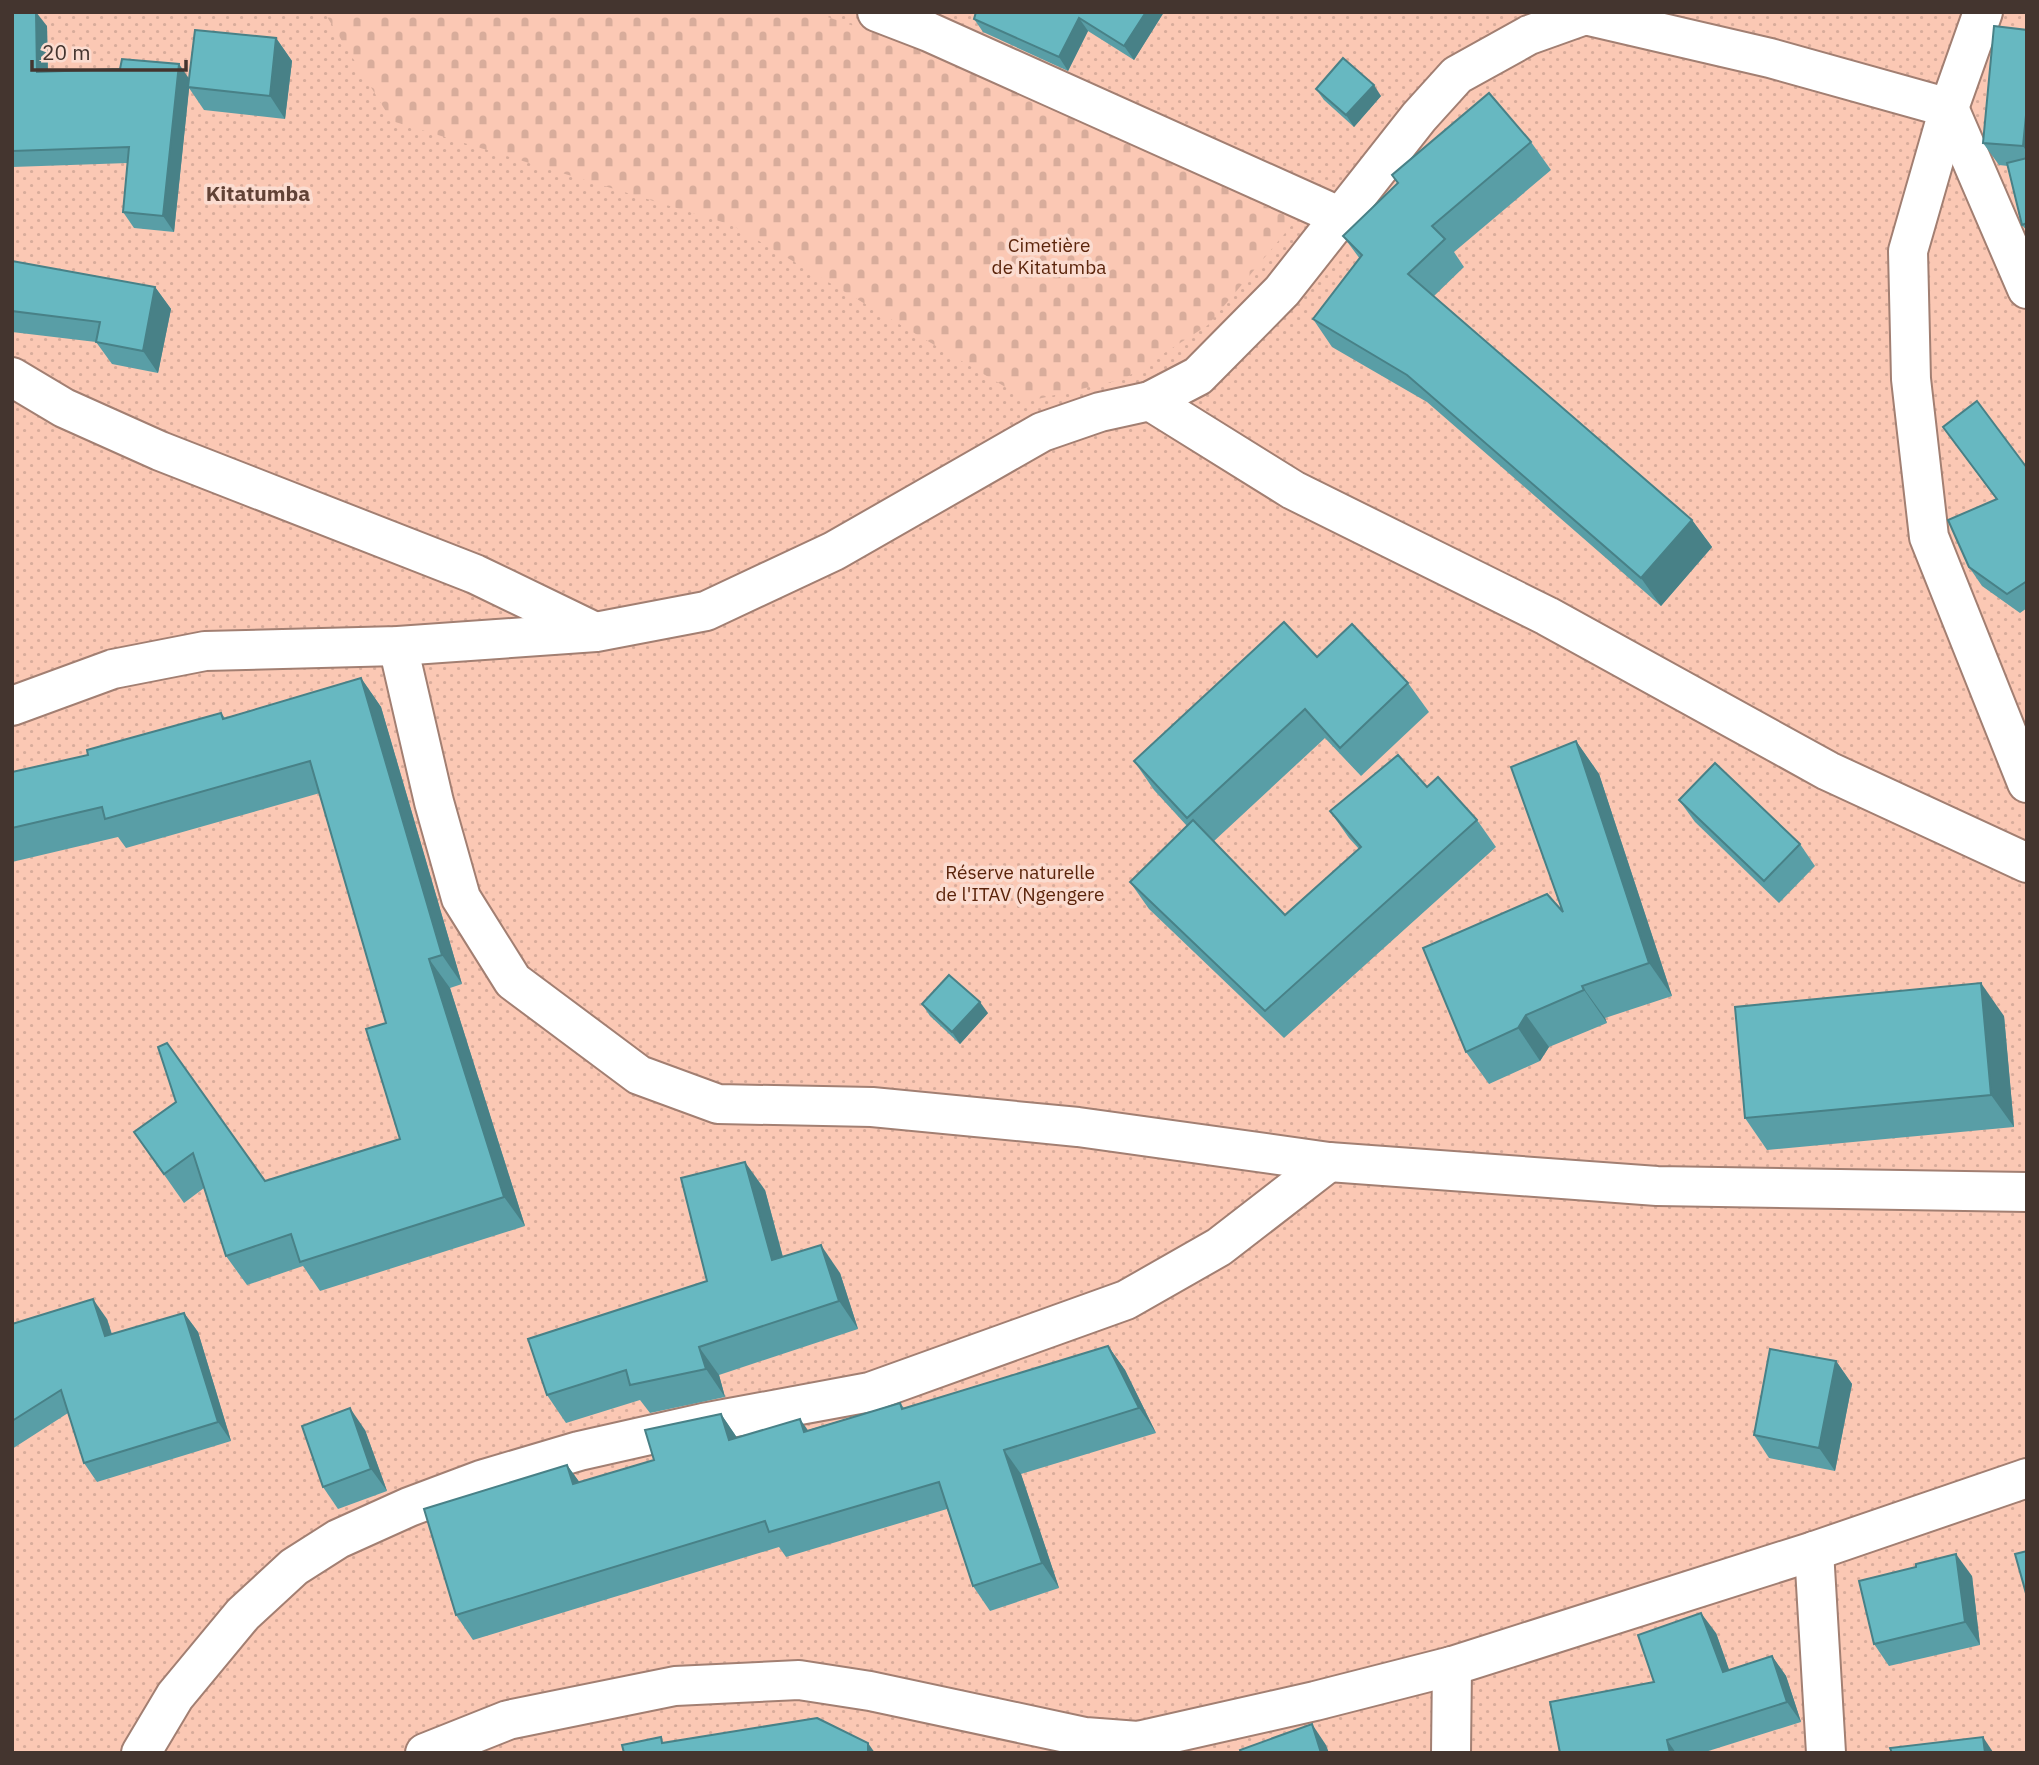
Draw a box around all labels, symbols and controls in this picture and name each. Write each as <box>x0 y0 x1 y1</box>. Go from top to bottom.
scale bar <box>32 28 186 72</box>
text: 20 m <box>42 38 91 66</box>
district label: Kitatumba <box>206 179 310 207</box>
park label: Cimetière de Kitatumba <box>992 233 1106 279</box>
park label: Réserve naturelle de l'ITAV (Ngengere <box>936 860 1104 906</box>

